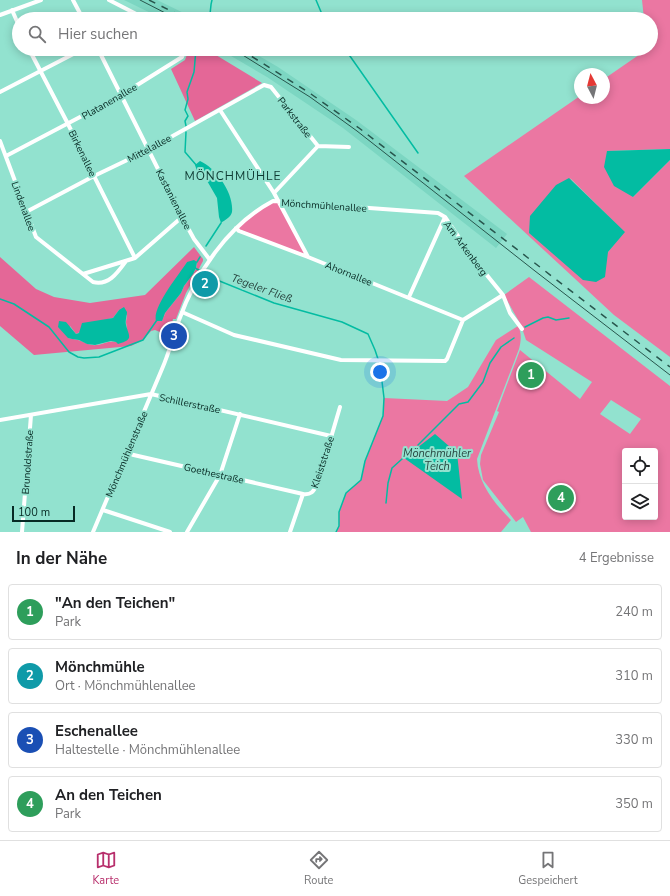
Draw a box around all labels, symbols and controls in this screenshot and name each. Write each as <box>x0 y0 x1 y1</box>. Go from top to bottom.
search box <box>12 12 658 56</box>
icon: search <box>26 23 48 45</box>
text: Hier suchen <box>58 24 138 44</box>
north arrow <box>574 68 610 104</box>
street label: Platanenallee <box>79 80 140 123</box>
street label: Parkstraße <box>274 94 315 141</box>
street label: Birkenallee <box>65 128 99 179</box>
street label: Mittelallee <box>125 131 174 166</box>
street label: Kastanienallee <box>152 167 194 232</box>
district label: MÖNCHMÜHLE <box>184 168 282 184</box>
street label: Lindenallee <box>8 179 39 233</box>
street label: Mönchmühlenallee <box>281 196 367 216</box>
street label: Am Arkenberg <box>440 218 491 279</box>
street label: Ahornallee <box>323 258 374 290</box>
pin: 2 <box>192 269 218 299</box>
water label: Tegeler Fließ <box>229 270 295 307</box>
pin: 3 <box>161 321 187 351</box>
pin: 1 <box>518 360 544 390</box>
your location <box>370 362 390 382</box>
street label: Schillerstraße <box>158 391 222 417</box>
street label: Mönchmühlenstraße <box>102 409 151 500</box>
street label: Brunoldstraße <box>19 429 37 495</box>
street label: Kleiststraße <box>308 435 338 490</box>
water label: Mönchmühler Teich <box>403 446 472 474</box>
map controls <box>622 448 658 520</box>
button: locate <box>622 448 658 484</box>
street label: Goethestraße <box>182 460 245 488</box>
pin: 4 <box>548 483 574 513</box>
button: layers <box>622 484 658 520</box>
scale bar <box>12 504 75 523</box>
text: 100 m <box>18 505 50 520</box>
text: In der Nähe <box>16 547 107 570</box>
text: 4 Ergebnisse <box>579 549 654 567</box>
text: "An den Teichen" <box>55 593 175 613</box>
text: 1 <box>26 603 34 621</box>
text: 240 m <box>615 603 653 621</box>
text: Park <box>55 613 81 631</box>
text: Mönchmühle <box>55 657 145 677</box>
text: 2 <box>26 667 34 685</box>
text: 310 m <box>615 667 653 685</box>
text: Ort · Mönchmühlenallee <box>55 677 196 695</box>
text: Eschenallee <box>55 721 138 741</box>
text: 3 <box>26 731 34 749</box>
text: 330 m <box>615 731 653 749</box>
text: Haltestelle · Mönchmühlenallee <box>55 741 240 759</box>
text: An den Teichen <box>55 785 162 805</box>
text: 4 <box>26 795 34 813</box>
text: 350 m <box>615 795 653 813</box>
text: Park <box>55 805 81 823</box>
tab: Karte <box>93 849 119 888</box>
tab: Route <box>304 849 333 888</box>
tab: Gespeichert <box>518 849 577 888</box>

